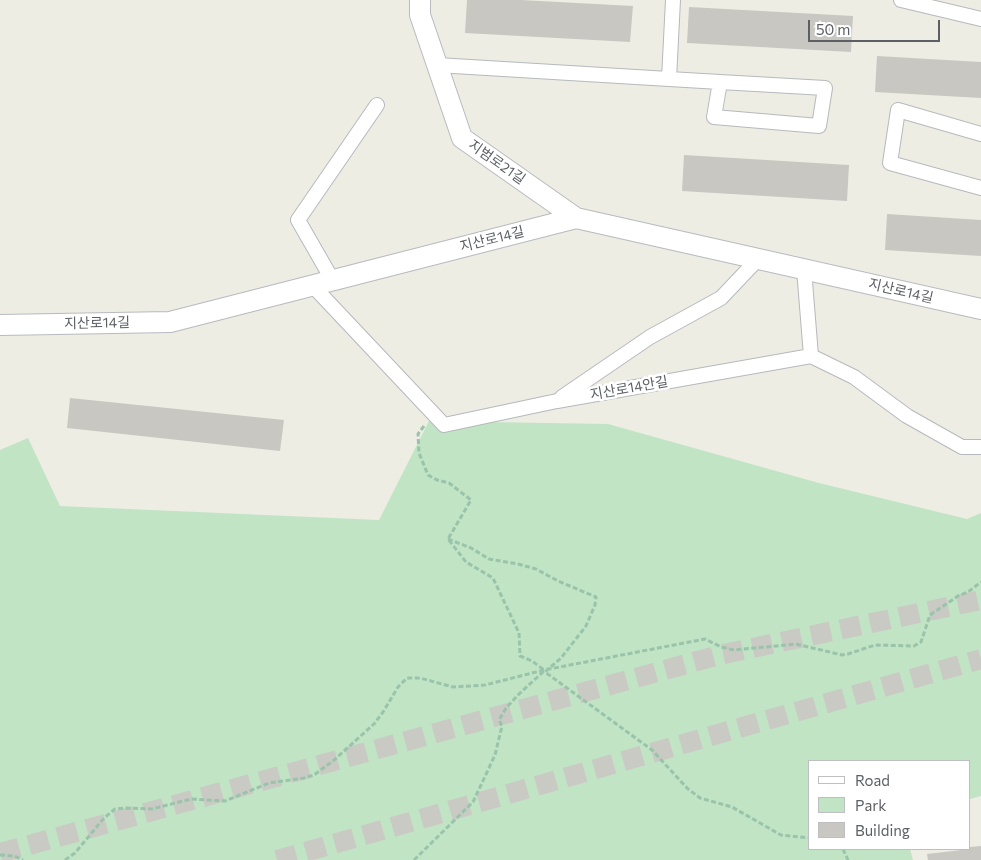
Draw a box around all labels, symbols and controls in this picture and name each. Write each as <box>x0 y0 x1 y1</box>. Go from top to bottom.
scale bar <box>811 10 944 42</box>
text: 50 m <box>816 20 850 38</box>
street label: 지범로21길 <box>465 136 529 188</box>
street label: 지산로14길 <box>458 223 526 255</box>
street label: 지산로14길 <box>867 275 935 307</box>
street label: 지산로14길 <box>64 314 130 332</box>
street label: 지산로14안길 <box>589 373 669 403</box>
legend <box>808 760 971 850</box>
text: Road <box>855 771 890 789</box>
text: Park <box>855 796 886 814</box>
text: Building <box>855 821 910 839</box>

